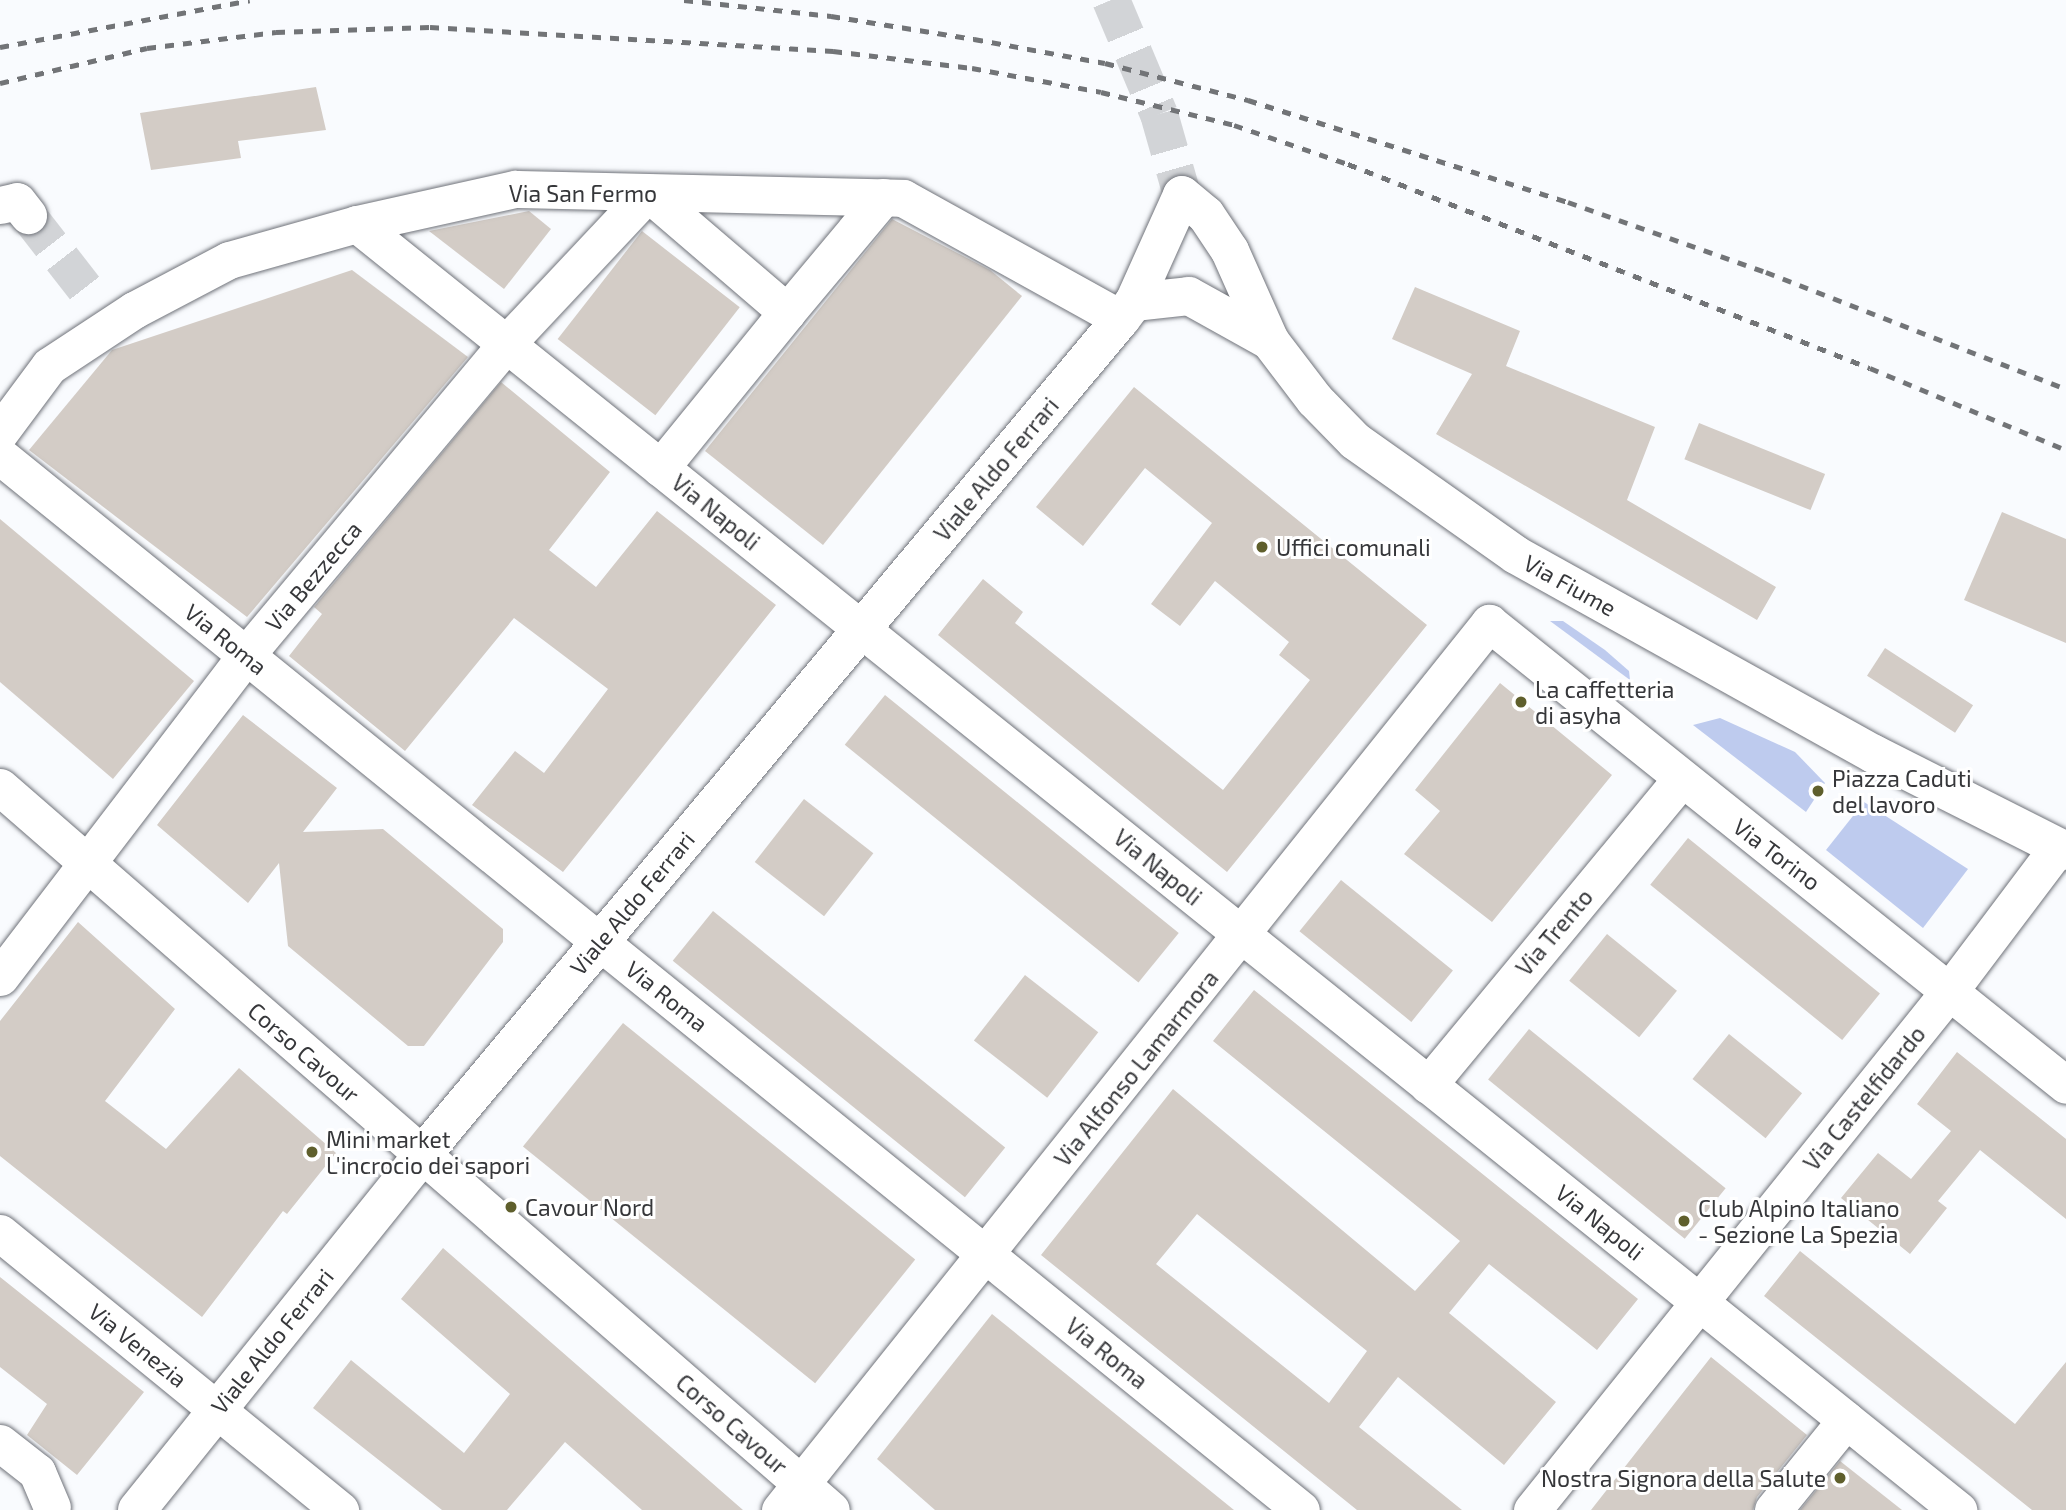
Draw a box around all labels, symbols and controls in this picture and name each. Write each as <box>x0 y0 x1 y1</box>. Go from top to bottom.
street label: Via San Fermo <box>509 179 657 207</box>
street label: Viale Aldo Ferrari <box>928 391 1064 547</box>
street label: Via Napoli <box>666 468 766 556</box>
street label: Via Bezzecca <box>259 515 367 637</box>
place label: Uffici comunali <box>1276 533 1431 561</box>
marker: Uffici comunali <box>1254 539 1270 555</box>
street label: Via Fiume <box>1519 548 1621 622</box>
street label: Via Roma <box>179 598 273 680</box>
place label: La caffetteria di asyha <box>1535 675 1674 729</box>
marker: La caffetteria di asyha <box>1513 694 1529 710</box>
place label: Piazza Caduti del lavoro <box>1832 764 1972 818</box>
marker: Piazza Caduti del lavoro <box>1810 783 1826 799</box>
street label: Via Torino <box>1728 812 1826 896</box>
street label: Via Napoli <box>1108 823 1208 911</box>
street label: Viale Aldo Ferrari <box>564 825 700 981</box>
street label: Via Trento <box>1510 883 1598 981</box>
street label: Via Roma <box>620 955 714 1037</box>
street label: Via Alfonso Lamarmora <box>1048 964 1224 1172</box>
street label: Corso Cavour <box>243 996 365 1108</box>
street label: Via Castelfidardo <box>1797 1020 1931 1176</box>
place label: Mini market L'incrocio dei sapori <box>326 1125 530 1179</box>
marker: Mini market L'incrocio dei sapori <box>304 1144 320 1160</box>
street label: Via Napoli <box>1550 1178 1650 1266</box>
place label: Cavour Nord <box>525 1193 655 1221</box>
place label: Club Alpino Italiano - Sezione La Spezia <box>1698 1194 1900 1248</box>
marker: Cavour Nord <box>503 1199 519 1215</box>
marker: Club Alpino Italiano - Sezione La Spezia <box>1676 1213 1692 1229</box>
street label: Viale Aldo Ferrari <box>205 1263 339 1419</box>
street label: Via Venezia <box>83 1297 193 1393</box>
street label: Via Roma <box>1060 1312 1154 1394</box>
street label: Corso Cavour <box>671 1368 793 1480</box>
place label: Nostra Signora della Salute <box>1541 1464 1826 1492</box>
marker: Nostra Signora della Salute <box>1832 1470 1848 1486</box>

